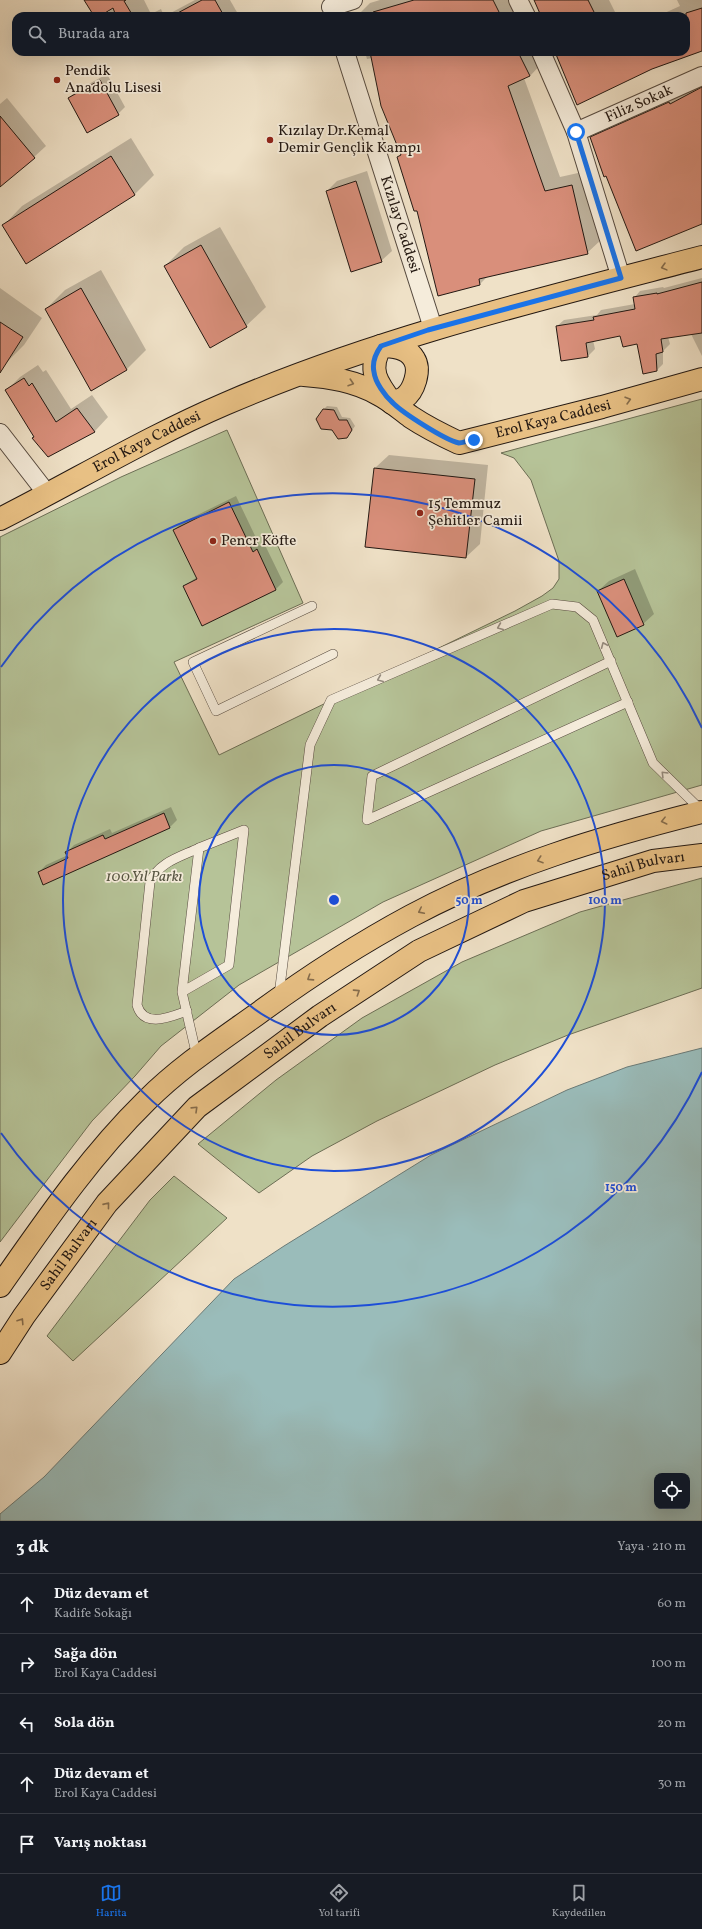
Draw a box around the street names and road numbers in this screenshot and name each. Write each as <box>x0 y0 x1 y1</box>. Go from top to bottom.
street label: Filiz Sokak <box>602 80 676 128</box>
street label: Kızılay Caddesi <box>375 173 425 276</box>
street label: Erol Kaya Caddesi <box>493 394 614 444</box>
street label: Erol Kaya Caddesi <box>89 406 204 478</box>
street label: Sahil Bulvarı <box>599 847 686 887</box>
street label: Sahil Bulvarı <box>259 997 341 1065</box>
street label: Sahil Bulvarı <box>35 1214 103 1295</box>

